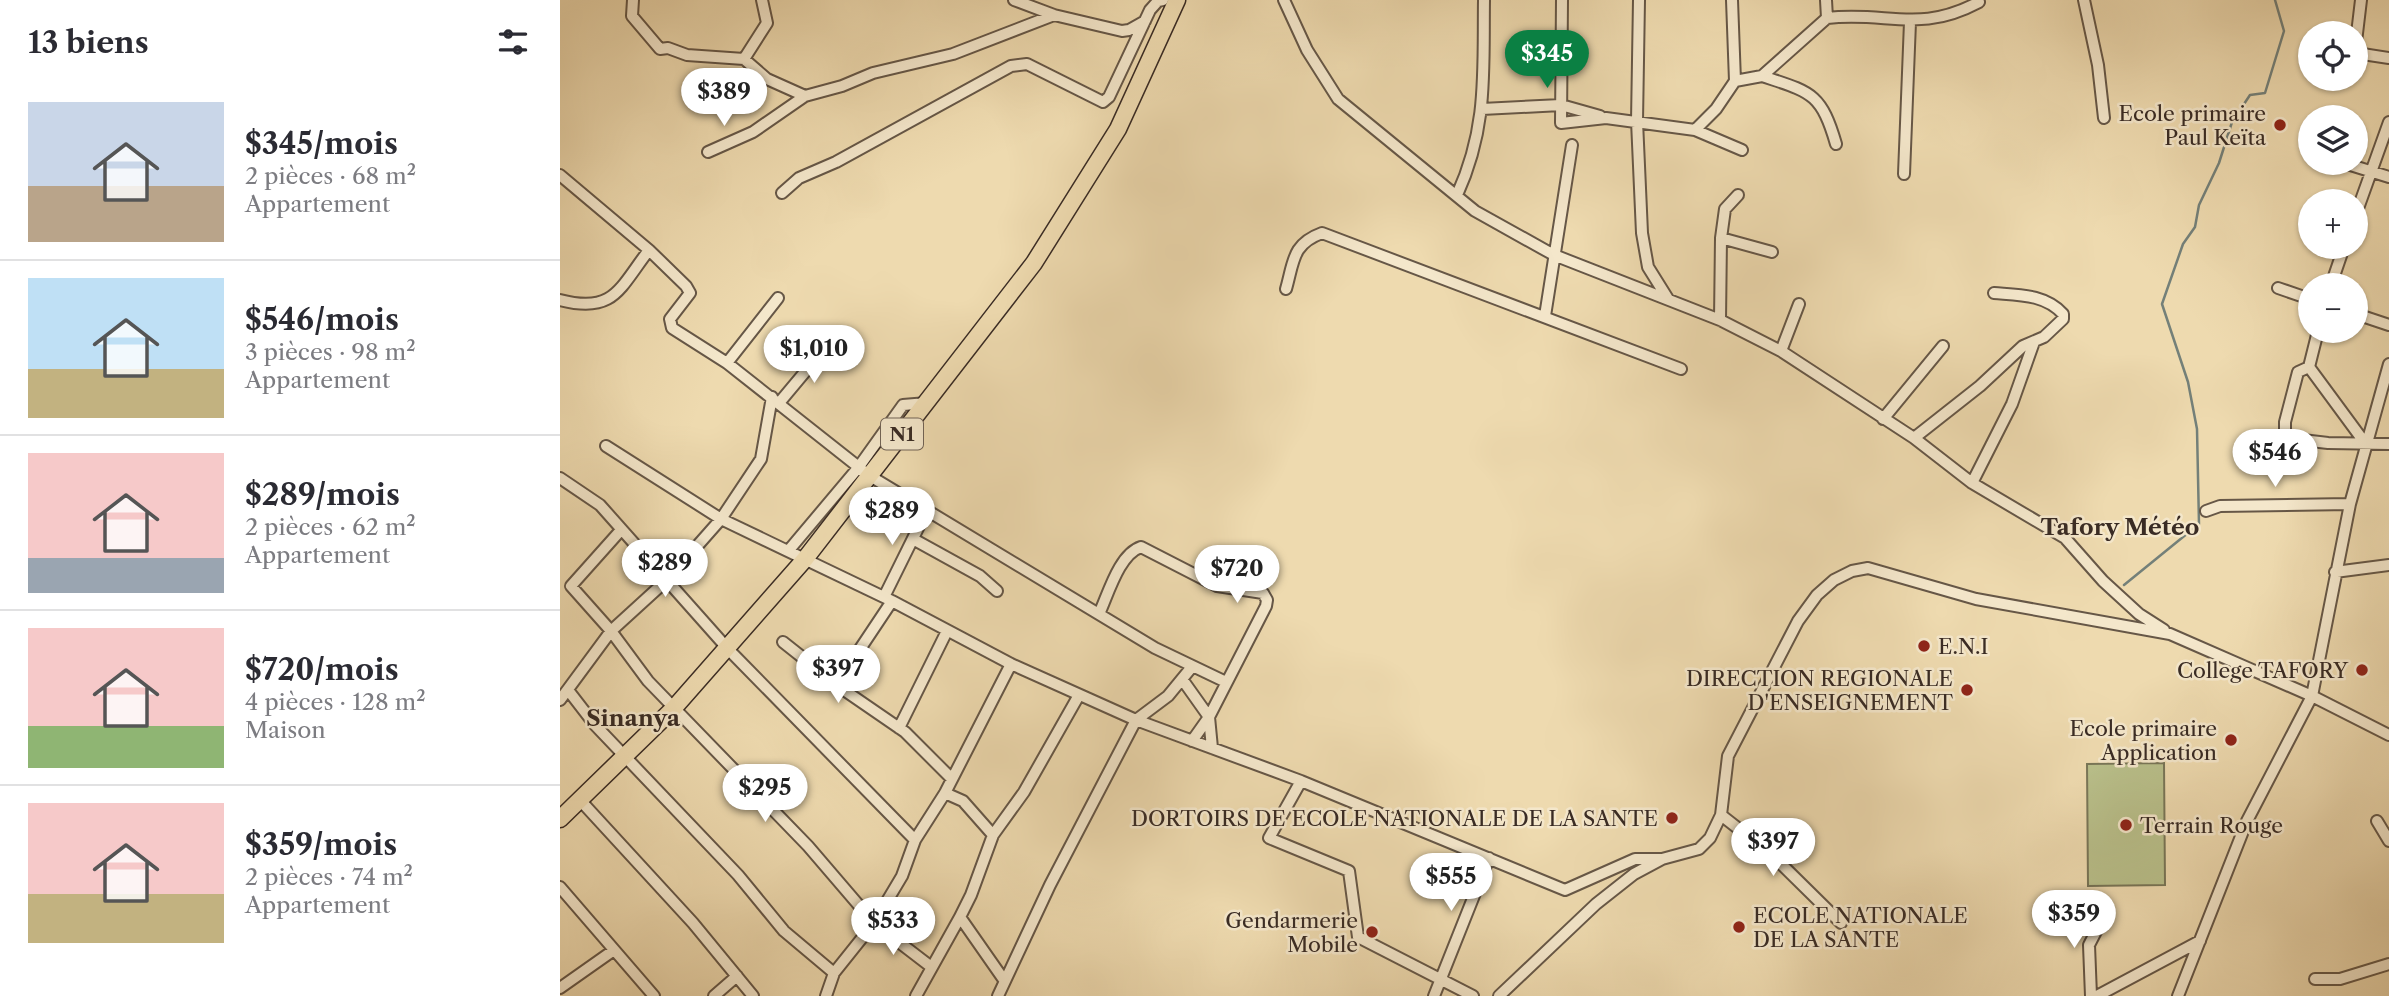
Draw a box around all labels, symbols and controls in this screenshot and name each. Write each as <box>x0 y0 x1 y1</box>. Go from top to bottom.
map controls <box>2298 21 2368 343</box>
button: locate <box>2298 21 2368 91</box>
icon: filters <box>494 23 532 61</box>
text: 13 biens <box>28 24 149 61</box>
pin: $345 <box>1506 31 1588 90</box>
text: $345 <box>1521 39 1573 67</box>
pin: $389 <box>683 68 765 128</box>
text: $389 <box>697 77 751 105</box>
place label: Ecole primaire Paul Keïta <box>2118 101 2267 150</box>
button: layers <box>2298 105 2368 175</box>
marker: Ecole primaire Paul Keïta <box>2272 117 2288 133</box>
text: $345/mois <box>245 125 398 162</box>
icon: home <box>84 130 168 214</box>
text: 2 pièces · 68 m² <box>245 162 416 190</box>
button: + <box>2298 189 2368 259</box>
text: Appartement <box>245 190 390 218</box>
button: − <box>2298 273 2368 343</box>
text: $546/mois <box>245 301 399 338</box>
icon: home <box>84 306 168 390</box>
pin: $1,010 <box>757 326 871 385</box>
text: $1,010 <box>780 334 848 362</box>
text: 3 pièces · 98 m² <box>245 338 416 366</box>
text: Appartement <box>245 366 390 394</box>
road number: N1 <box>881 418 923 449</box>
pin: $546 <box>2234 430 2316 489</box>
text: $546 <box>2249 438 2301 466</box>
text: $289/mois <box>245 476 400 513</box>
icon: home <box>84 481 168 565</box>
pin: $289 <box>851 488 933 547</box>
text: $289 <box>865 496 919 524</box>
text: 2 pièces · 62 m² <box>245 513 416 541</box>
district label: Tafory Météo <box>2041 513 2199 541</box>
pin: $289 <box>624 540 706 599</box>
text: Appartement <box>245 541 390 569</box>
pin: $720 <box>1196 546 1278 605</box>
text: $289 <box>638 548 692 576</box>
text: $720 <box>1210 554 1264 582</box>
place label: E.N.I <box>1938 634 1988 659</box>
marker: E.N.I <box>1916 638 1932 654</box>
pin: $397 <box>797 646 879 705</box>
text: $720/mois <box>245 651 399 688</box>
text: $397 <box>812 654 864 682</box>
icon: home <box>84 656 168 740</box>
place label: College TAFORY <box>2177 658 2349 683</box>
marker: College TAFORY <box>2354 662 2370 678</box>
place label: DIRECTION REGIONALE D'ENSEIGNEMENT <box>1686 666 1953 715</box>
marker: DIRECTION REGIONALE D'ENSEIGNEMENT <box>1959 682 1975 698</box>
text: 4 pièces · 128 m² <box>245 688 426 716</box>
district label: Sinanya <box>586 704 681 732</box>
text: Maison <box>245 716 326 744</box>
place label: Ecole primaire Application <box>2069 716 2217 765</box>
marker: Ecole primaire Application <box>2223 732 2239 748</box>
pin: $295 <box>724 764 806 824</box>
text: $295 <box>739 773 791 801</box>
place label: DORTOIRS DE ECOLE NATIONALE DE LA SANTE <box>1131 806 1658 831</box>
marker: DORTOIRS DE ECOLE NATIONALE DE LA SANTE <box>1664 810 1680 826</box>
place label: Terrain Rouge <box>2140 813 2283 838</box>
marker: Terrain Rouge <box>2118 817 2134 833</box>
pin: $397 <box>1732 818 1814 878</box>
text: $359/mois <box>245 826 397 863</box>
text: $397 <box>1747 827 1799 855</box>
icon: home <box>84 831 168 915</box>
pin: $555 <box>1410 853 1492 913</box>
text: $555 <box>1426 862 1476 890</box>
text: 2 pièces · 74 m² <box>245 863 413 891</box>
pin: $359 <box>2033 890 2115 950</box>
text: Appartement <box>245 891 390 919</box>
pin: $533 <box>852 898 934 957</box>
text: $359 <box>2048 899 2100 927</box>
place label: ECOLE NATIONALE DE LA SANTE <box>1753 903 1968 952</box>
text: $533 <box>867 906 919 934</box>
place label: Gendarmerie Mobile <box>1225 908 1358 957</box>
marker: ECOLE NATIONALE DE LA SANTE <box>1731 919 1747 935</box>
marker: Gendarmerie Mobile <box>1364 924 1380 940</box>

